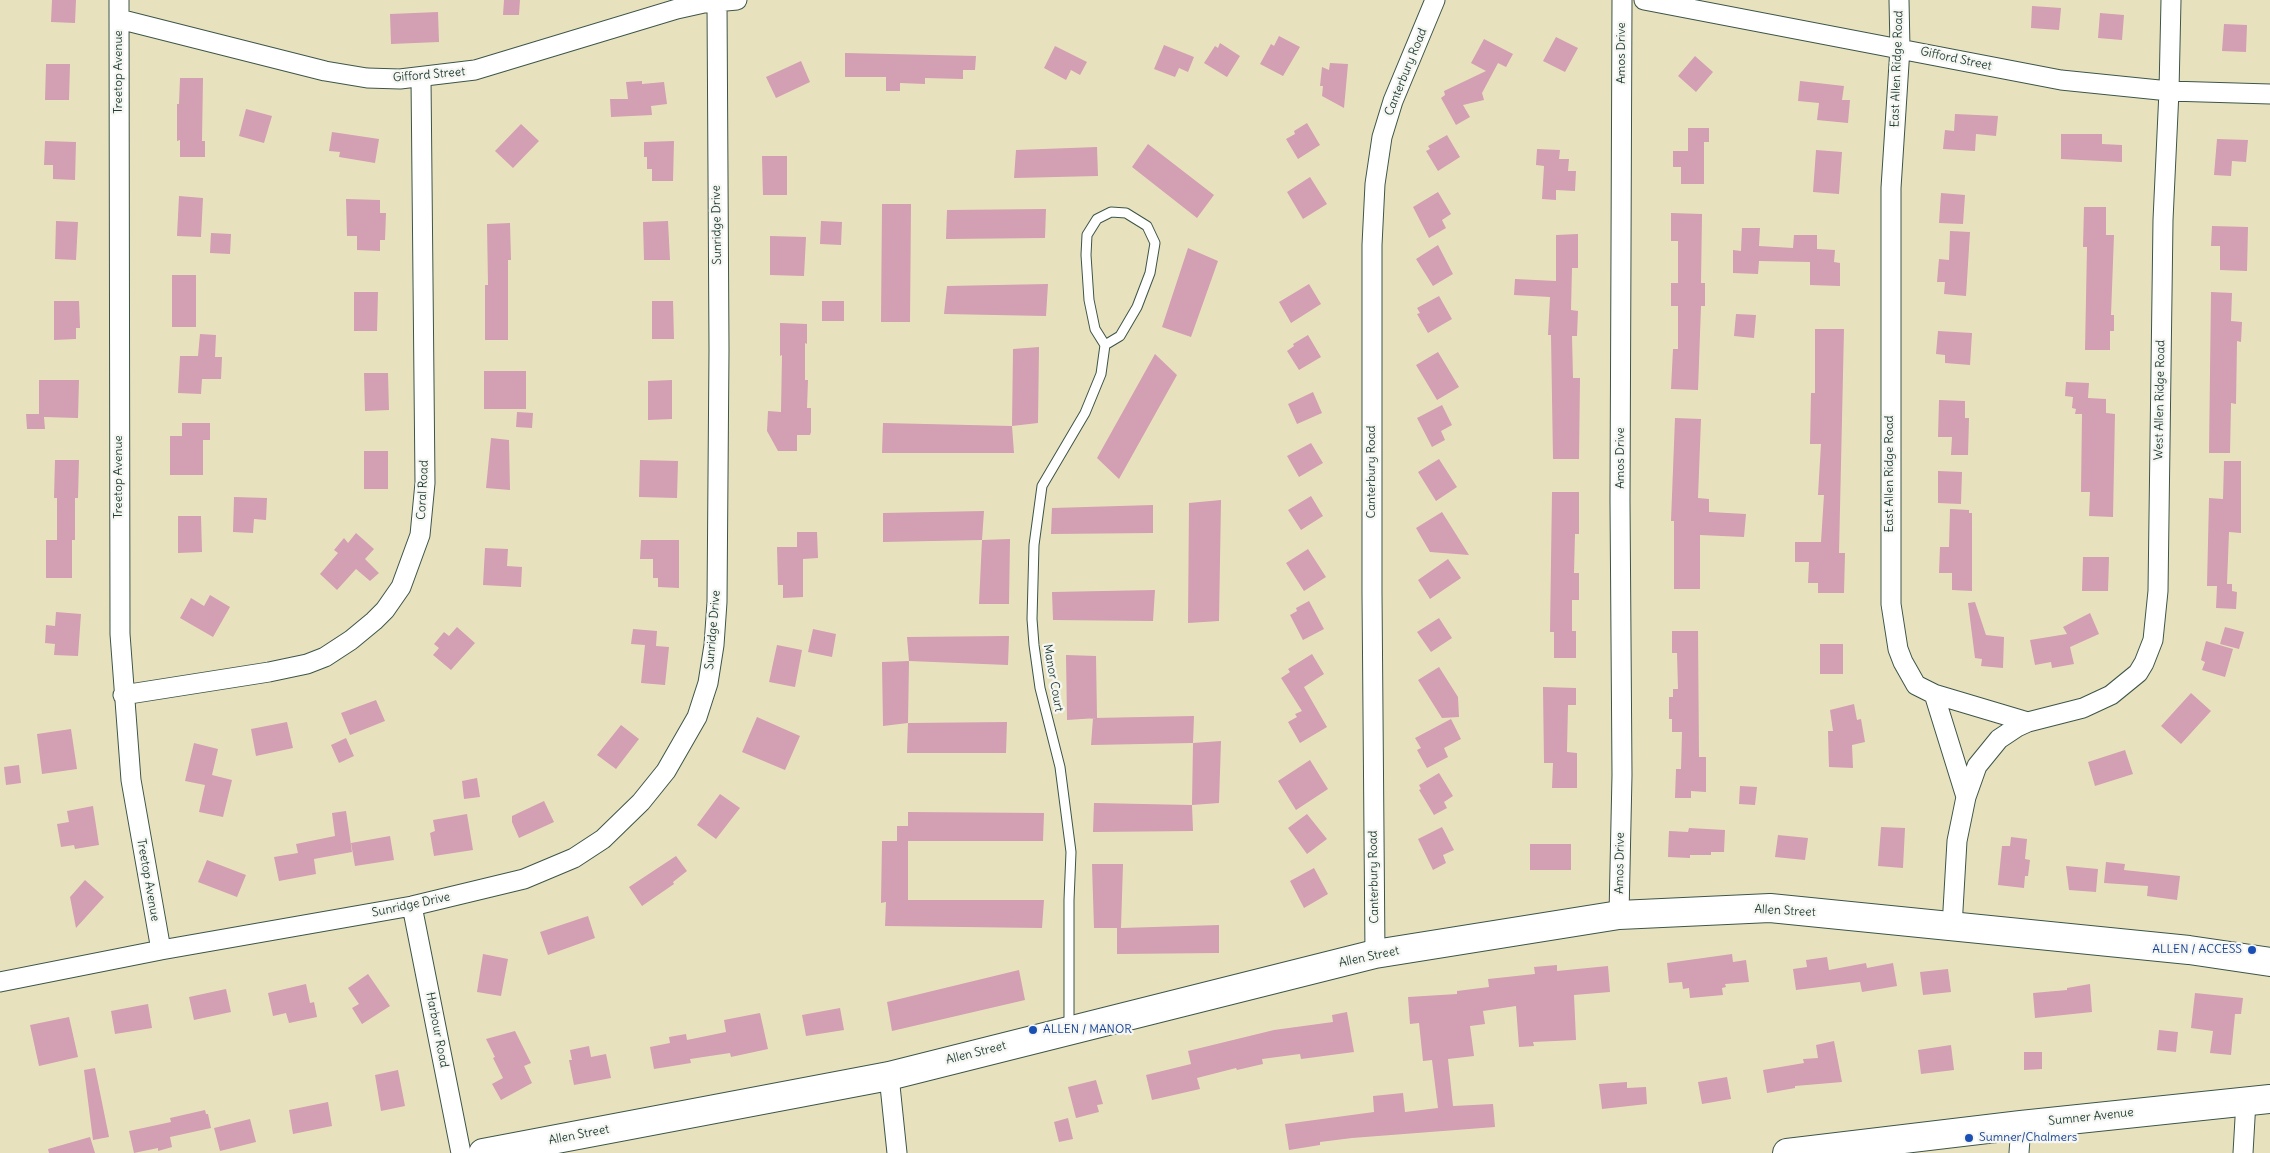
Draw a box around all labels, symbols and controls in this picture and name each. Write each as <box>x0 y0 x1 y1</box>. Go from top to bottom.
street label: East Allen Ridge Road <box>1888 10 1906 128</box>
street label: Amos Drive <box>1615 22 1629 84</box>
street label: Canterbury Road <box>1382 26 1430 118</box>
street label: Treetop Avenue <box>112 30 126 114</box>
street label: Gifford Street <box>1919 44 1993 74</box>
street label: Gifford Street <box>392 65 466 85</box>
street label: Sunridge Drive <box>709 185 725 265</box>
street label: West Allen Ridge Road <box>2152 340 2168 460</box>
street label: East Allen Ridge Road <box>1883 416 1897 532</box>
street label: Canterbury Road <box>1365 425 1379 519</box>
street label: Amos Drive <box>1614 427 1628 489</box>
street label: Treetop Avenue <box>112 435 126 519</box>
street label: Coral Road <box>414 460 432 520</box>
street label: Sunridge Drive <box>702 590 724 670</box>
street label: Manor Court <box>1040 643 1066 713</box>
street label: Canterbury Road <box>1366 830 1382 924</box>
street label: Amos Drive <box>1612 832 1628 894</box>
street label: Treetop Avenue <box>134 838 162 922</box>
street label: Sunridge Drive <box>371 890 451 920</box>
street label: Allen Street <box>1754 902 1816 920</box>
place label: ALLEN / ACCESS <box>2152 943 2242 957</box>
street label: Allen Street <box>1337 944 1401 970</box>
marker: ALLEN / ACCESS <box>2246 944 2258 956</box>
street label: Harbour Road <box>423 991 451 1069</box>
place label: ALLEN / MANOR <box>1043 1023 1132 1037</box>
marker: ALLEN / MANOR <box>1027 1024 1039 1036</box>
street label: Allen Street <box>944 1039 1008 1067</box>
street label: Sumner Avenue <box>2048 1105 2134 1129</box>
street label: Allen Street <box>548 1122 610 1148</box>
place label: Sumner/Chalmers <box>1979 1131 2077 1145</box>
marker: Sumner/Chalmers <box>1963 1132 1975 1144</box>

